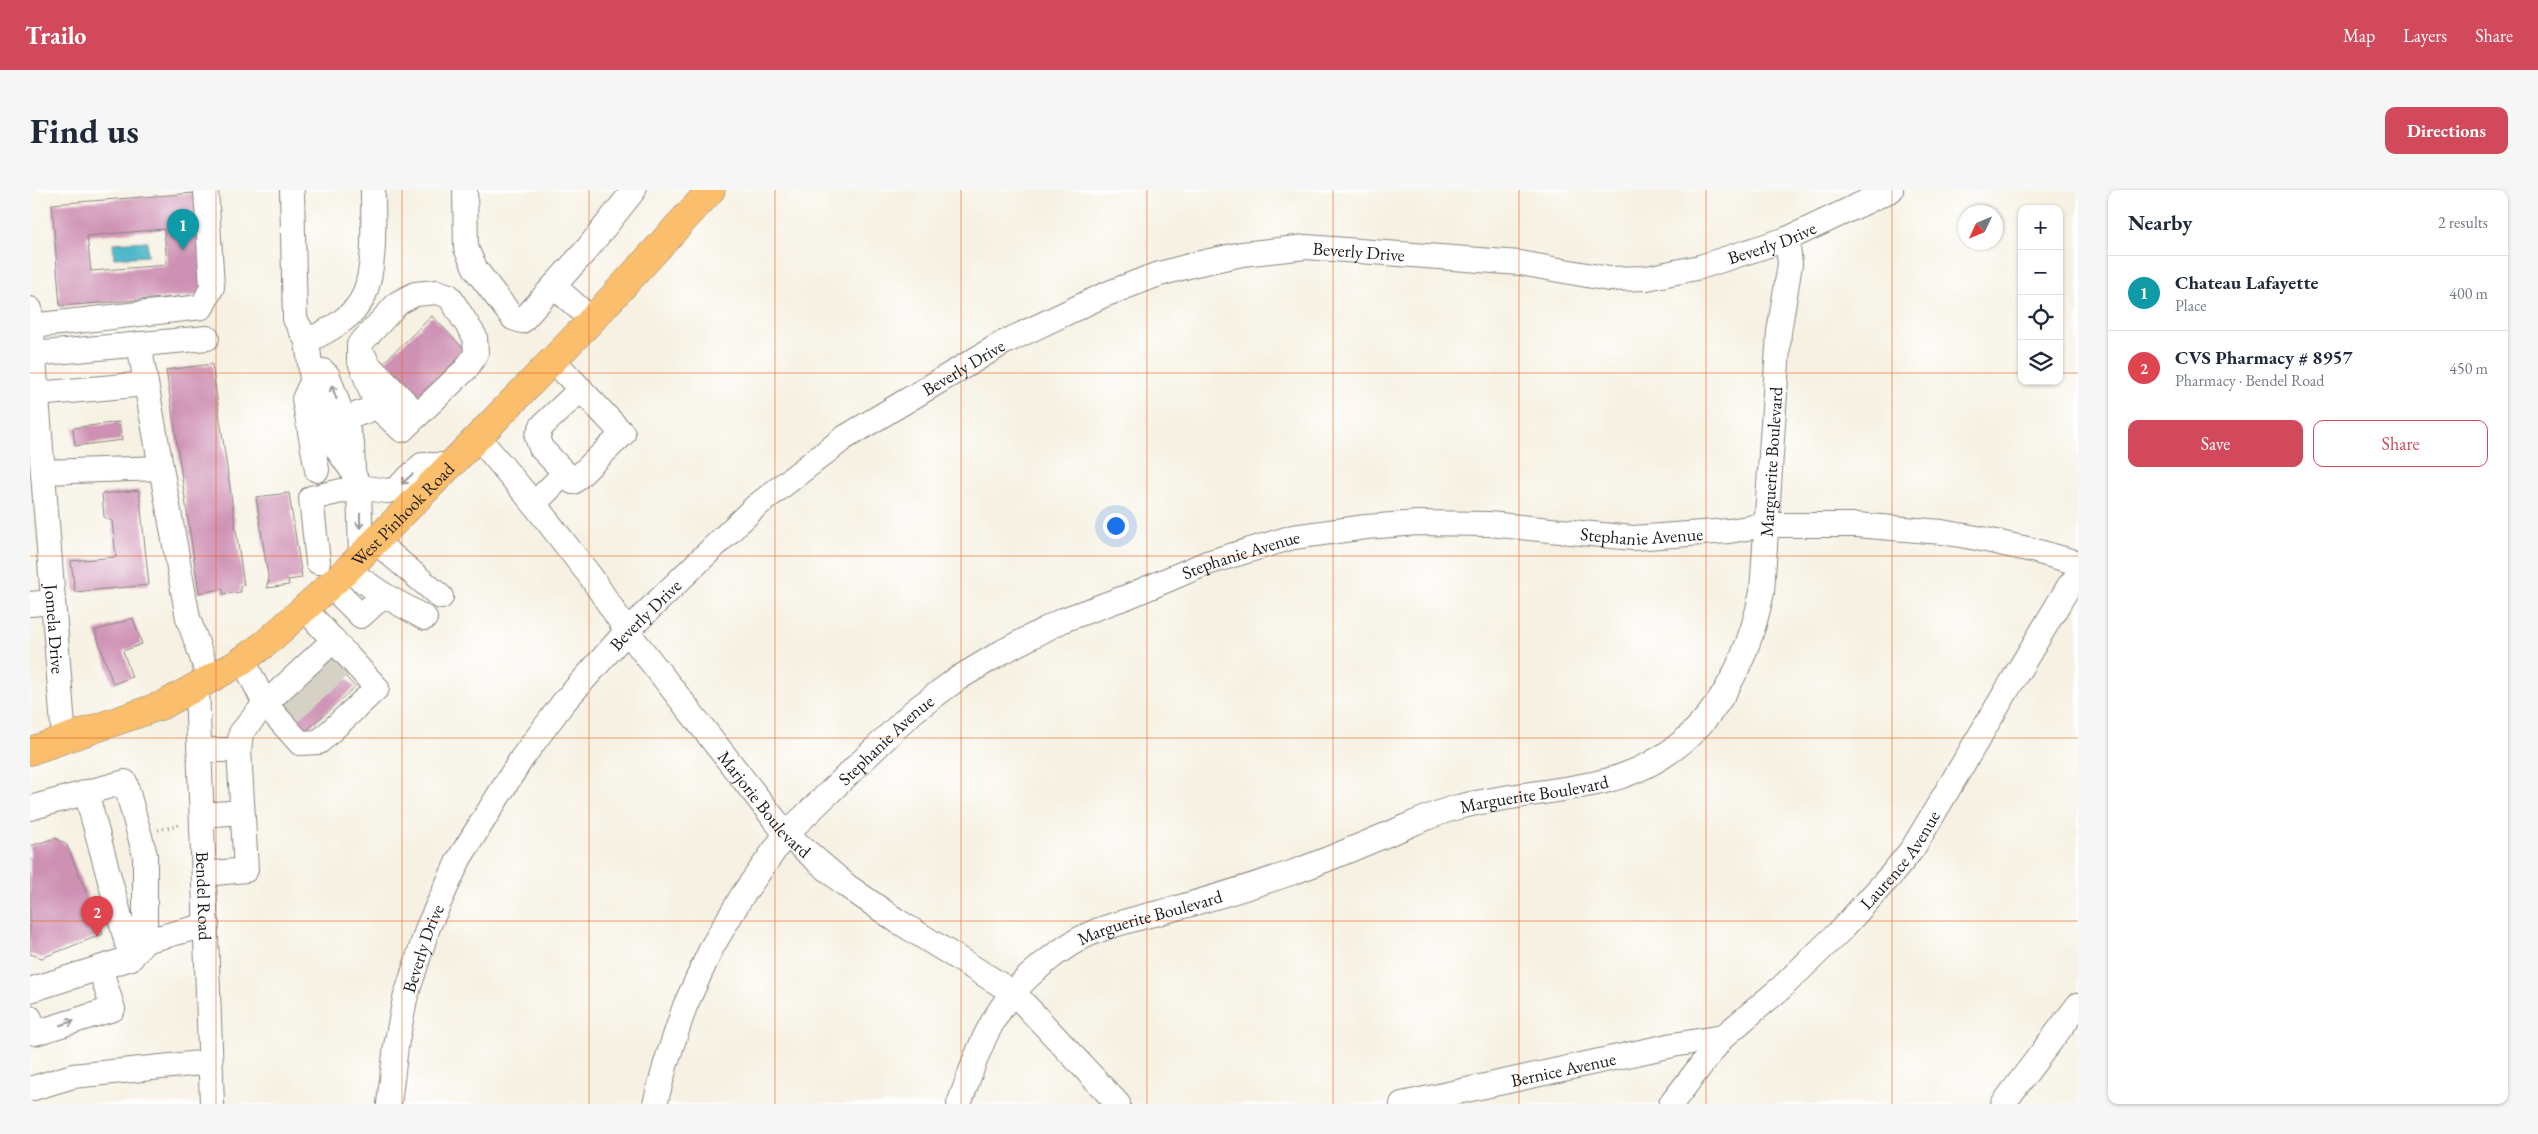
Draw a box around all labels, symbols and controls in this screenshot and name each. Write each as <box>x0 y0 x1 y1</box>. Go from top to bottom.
text: Trailo <box>25 20 86 51</box>
text: Map <box>2343 24 2375 47</box>
text: Layers <box>2403 24 2447 47</box>
text: Share <box>2475 24 2513 47</box>
button: Directions <box>2385 107 2508 154</box>
text: Find us <box>30 108 139 153</box>
north arrow <box>1958 205 2003 250</box>
map controls <box>2018 205 2063 385</box>
button: + <box>2018 205 2063 250</box>
pin: 1 <box>167 209 199 250</box>
text: Nearby <box>2128 209 2192 236</box>
text: 2 results <box>2438 212 2488 233</box>
street label: Beverly Drive <box>1725 216 1820 269</box>
street label: Beverly Drive <box>1312 236 1406 266</box>
button: − <box>2018 250 2063 295</box>
text: Chateau Lafayette <box>2175 270 2318 295</box>
text: 1 <box>2140 283 2148 304</box>
text: 400 m <box>2449 283 2488 304</box>
button: locate <box>2018 295 2063 340</box>
text: Place <box>2175 295 2207 316</box>
street label: Beverly Drive <box>917 333 1009 400</box>
button: layers <box>2018 340 2063 385</box>
text: CVS Pharmacy # 8957 <box>2175 345 2353 370</box>
text: 2 <box>2140 358 2148 379</box>
text: 450 m <box>2449 358 2488 379</box>
text: Pharmacy · Bendel Road <box>2175 370 2324 391</box>
one-way arrow <box>329 384 338 400</box>
street label: Marguerite Boulevard <box>1754 385 1787 538</box>
button: Save <box>2128 420 2303 467</box>
button: Share <box>2313 420 2488 467</box>
street label: West Pinhook Road <box>346 456 459 571</box>
one-way arrow <box>400 473 413 485</box>
one-way arrow <box>355 513 365 529</box>
your location <box>1103 513 1129 539</box>
street label: Stephanie Avenue <box>1579 521 1704 550</box>
street label: Stephanie Avenue <box>1178 525 1301 584</box>
street label: Beverly Drive <box>604 574 686 655</box>
street label: Jomela Drive <box>40 581 70 675</box>
street label: Stephanie Avenue <box>833 689 938 790</box>
street label: Marjorie Boulevard <box>713 745 817 863</box>
street label: Marguerite Boulevard <box>1457 769 1612 818</box>
street label: Laurence Avenue <box>1854 806 1944 914</box>
street label: Bendel Road <box>191 851 218 942</box>
street label: Marguerite Boulevard <box>1073 884 1226 950</box>
pin: 2 <box>81 896 113 937</box>
street label: Beverly Drive <box>396 900 449 995</box>
one-way arrow <box>58 1018 74 1028</box>
street label: Bernice Avenue <box>1509 1046 1618 1092</box>

